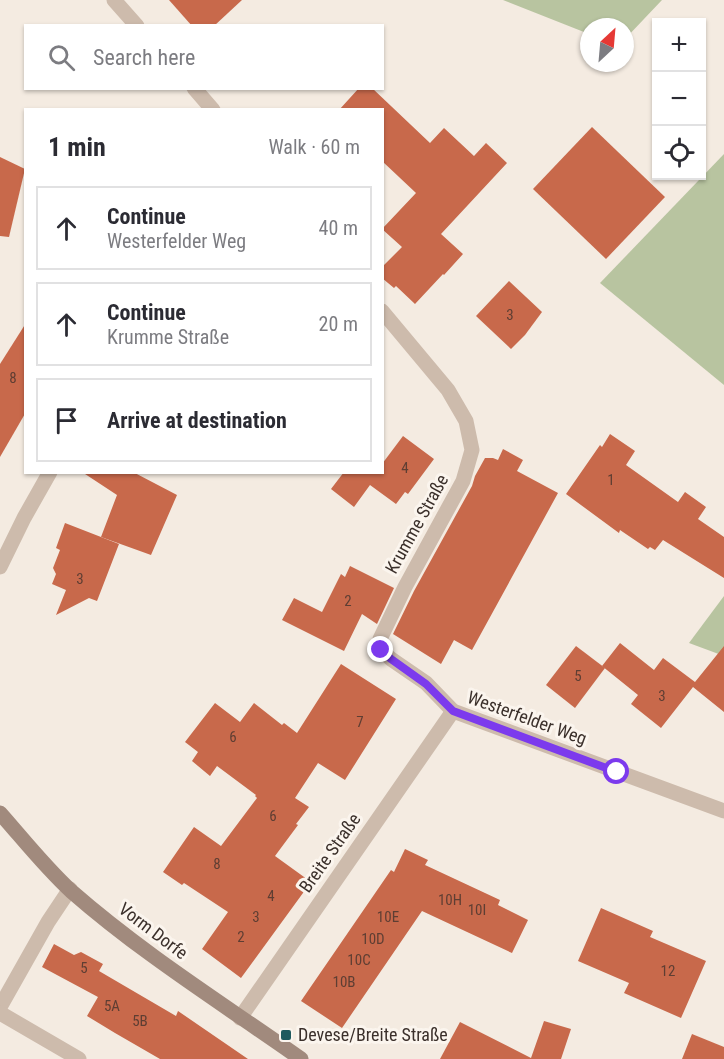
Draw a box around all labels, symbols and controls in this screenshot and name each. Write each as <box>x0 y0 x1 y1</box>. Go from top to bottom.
north arrow <box>580 18 634 72</box>
map controls <box>652 18 706 180</box>
button: + <box>652 18 706 72</box>
search box <box>24 24 384 90</box>
icon: search <box>45 41 78 74</box>
text: Search here <box>93 45 195 70</box>
button: − <box>652 72 706 126</box>
button: locate <box>652 126 706 180</box>
text: 1 min <box>48 132 106 162</box>
text: Walk · 60 m <box>268 135 360 159</box>
text: Continue <box>107 204 186 229</box>
icon: ahead <box>50 212 83 245</box>
text: 40 m <box>319 216 358 240</box>
text: Westerfelder Weg <box>107 229 246 253</box>
text: Continue <box>107 300 186 325</box>
house number: 3 <box>506 306 514 324</box>
icon: ahead <box>50 308 83 341</box>
text: 20 m <box>319 312 358 336</box>
text: Krumme Straße <box>107 325 229 349</box>
house number: 8 <box>9 369 17 387</box>
icon: arrive <box>50 404 83 437</box>
text: Arrive at destination <box>107 408 287 433</box>
house number: 4 <box>401 459 409 477</box>
street label: Krumme Straße <box>381 471 452 577</box>
house number: 1 <box>607 471 615 489</box>
house number: 3 <box>76 570 84 588</box>
house number: 2 <box>344 592 352 610</box>
route end <box>367 636 393 662</box>
house number: 5 <box>574 667 582 685</box>
street label: Westerfelder Weg <box>465 686 590 749</box>
house number: 3 <box>658 687 666 705</box>
house number: 7 <box>356 713 364 731</box>
house number: 6 <box>229 728 237 746</box>
route start <box>603 758 629 784</box>
house number: 6 <box>269 807 277 825</box>
street label: Breite Straße <box>295 809 365 896</box>
house number: 8 <box>213 855 221 873</box>
house number: 4 <box>267 887 275 905</box>
house number: 10H <box>438 891 462 909</box>
street label: Vorm Dorfe <box>115 898 192 963</box>
house number: 10I <box>468 901 486 919</box>
house number: 3 <box>252 908 260 926</box>
house number: 10E <box>377 908 399 926</box>
house number: 2 <box>237 928 245 946</box>
house number: 10D <box>361 930 385 948</box>
house number: 10C <box>347 951 371 969</box>
house number: 5 <box>80 959 88 977</box>
house number: 12 <box>661 962 675 980</box>
house number: 10B <box>333 973 356 991</box>
house number: 5A <box>104 997 120 1015</box>
house number: 5B <box>132 1012 148 1030</box>
place label: Devese/Breite Straße <box>298 1024 448 1045</box>
marker: Devese/Breite Straße <box>279 1028 293 1042</box>

